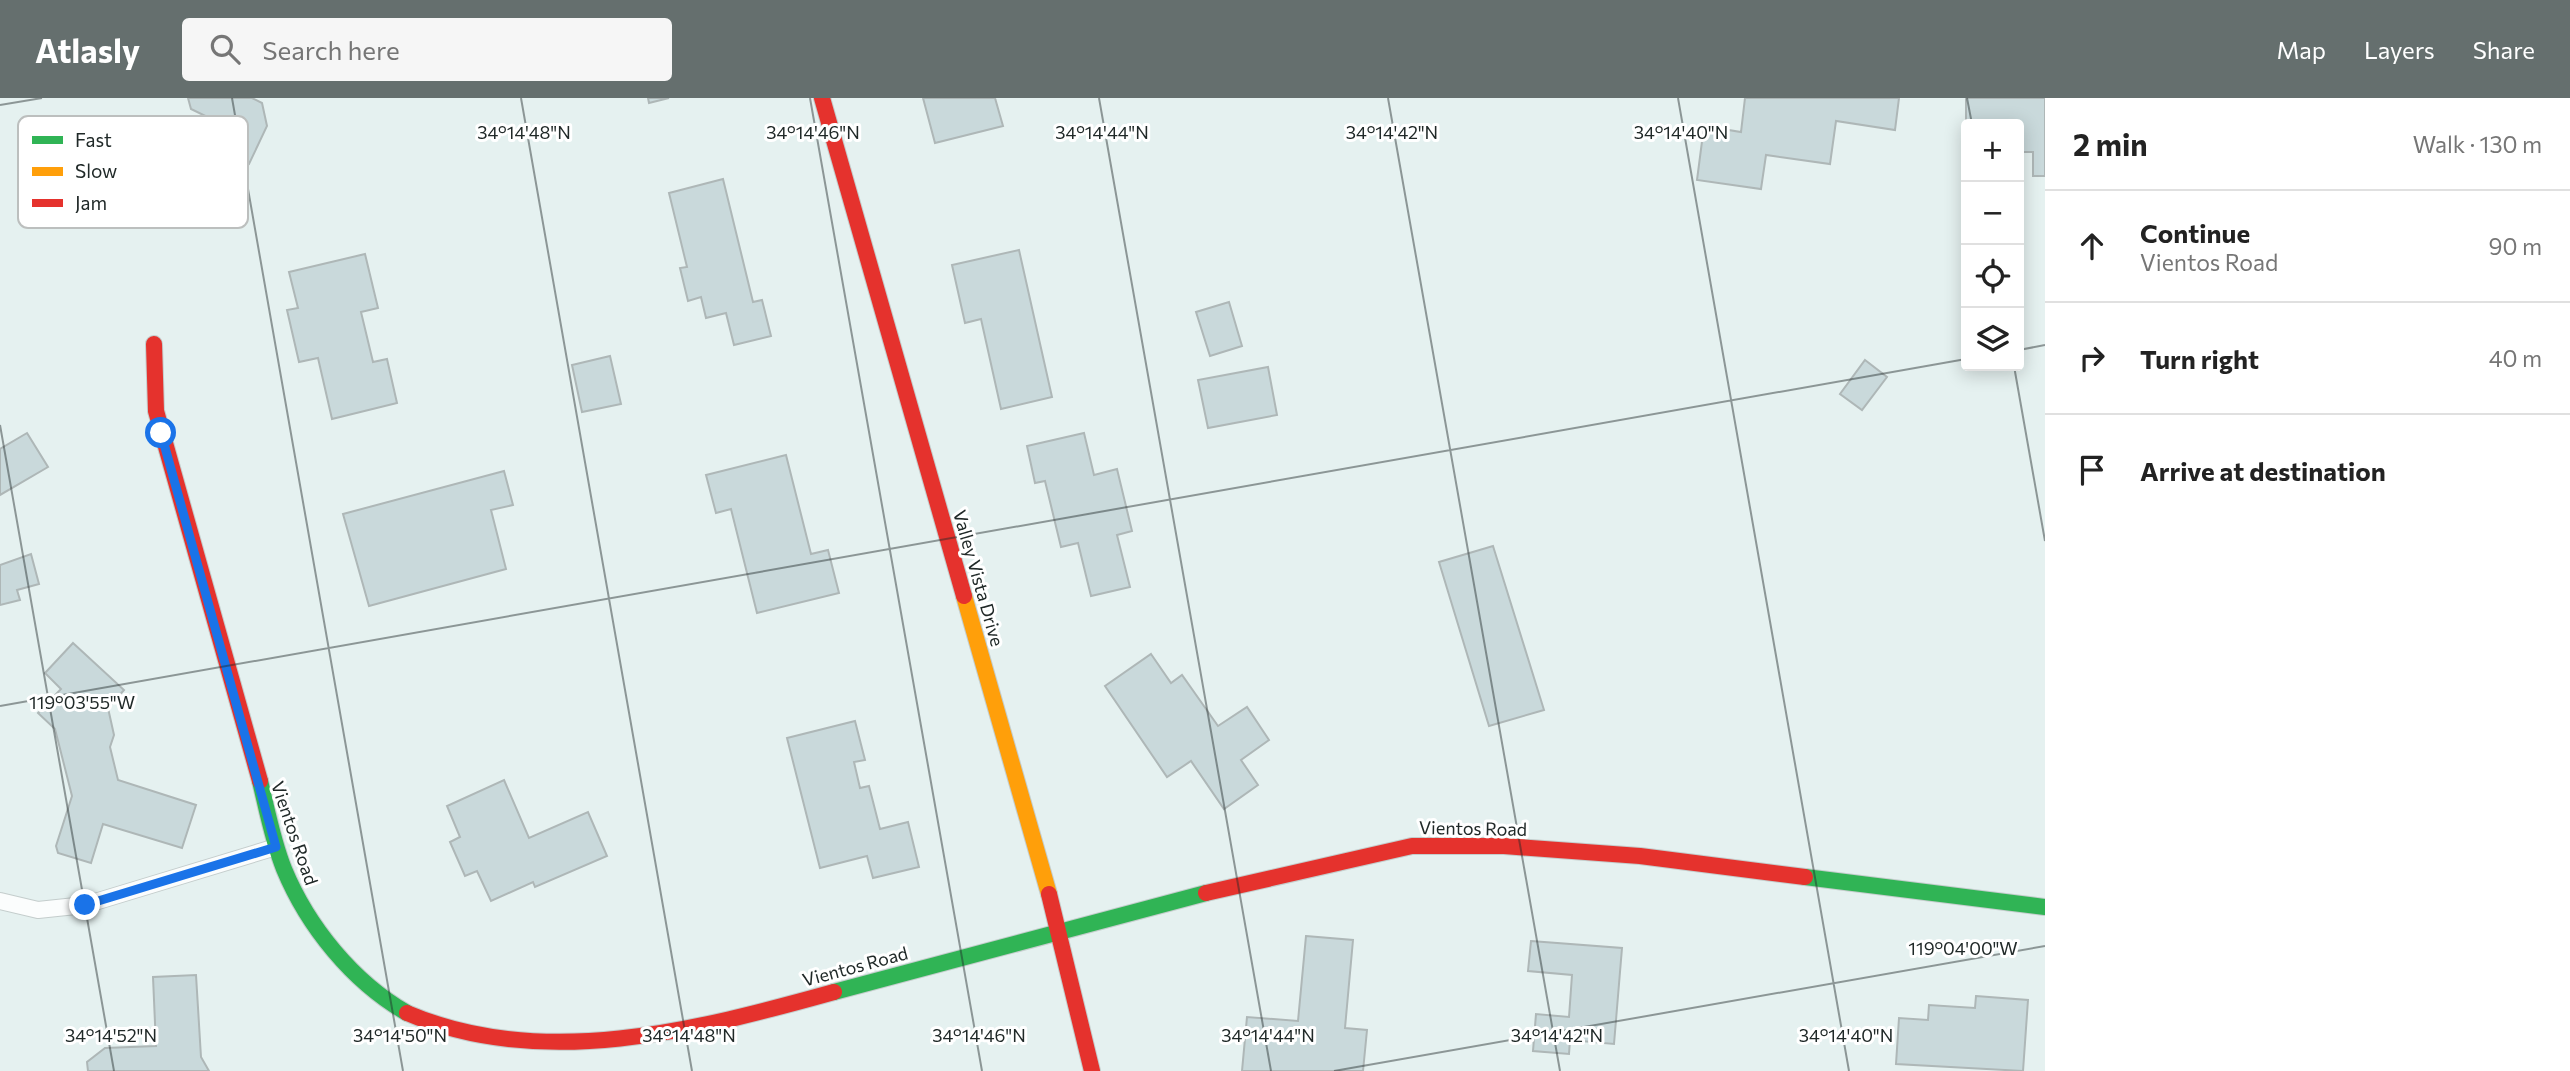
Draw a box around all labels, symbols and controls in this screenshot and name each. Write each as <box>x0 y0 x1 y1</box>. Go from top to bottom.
search box <box>182 18 672 81</box>
text: Atlasly <box>35 29 140 70</box>
icon: search <box>206 30 244 68</box>
text: Search here <box>262 34 400 65</box>
text: Map <box>2277 35 2326 64</box>
text: Layers <box>2364 35 2435 64</box>
text: Share <box>2473 35 2535 64</box>
legend <box>18 116 248 228</box>
map controls <box>1961 119 2024 371</box>
button: + <box>1961 119 2024 182</box>
text: 34°14'48"N <box>477 121 571 143</box>
text: 34°14'46"N <box>766 121 860 143</box>
text: 34°14'44"N <box>1055 121 1149 143</box>
text: 34°14'42"N <box>1346 121 1438 143</box>
text: 34°14'40"N <box>1634 121 1728 143</box>
text: 2 min <box>2073 125 2148 162</box>
text: Fast <box>75 128 112 151</box>
text: Walk · 130 m <box>2413 130 2542 158</box>
text: Slow <box>75 159 117 182</box>
button: − <box>1961 182 2024 245</box>
text: Jam <box>75 191 107 214</box>
text: Continue <box>2140 217 2250 248</box>
icon: ahead <box>2073 227 2111 265</box>
text: 90 m <box>2489 232 2542 260</box>
button: locate <box>1961 245 2024 308</box>
text: Vientos Road <box>2140 248 2278 276</box>
button: layers <box>1961 308 2024 371</box>
icon: right <box>2073 339 2111 377</box>
text: Turn right <box>2140 343 2259 374</box>
text: 40 m <box>2489 344 2542 372</box>
route start <box>145 417 176 448</box>
icon: arrive <box>2073 451 2111 489</box>
text: Arrive at destination <box>2140 455 2386 486</box>
street label: Valley Vista Drive <box>949 507 1009 649</box>
text: 119°03'55"W <box>29 691 135 713</box>
street label: Vientos Road <box>267 778 323 888</box>
street label: Vientos Road <box>1419 816 1527 840</box>
route end <box>69 889 100 920</box>
text: 119°04'00"W <box>1908 937 2018 959</box>
street label: Vientos Road <box>800 941 910 991</box>
text: 34°14'52"N <box>65 1024 157 1046</box>
text: 34°14'50"N <box>353 1024 447 1046</box>
text: 34°14'48"N <box>642 1024 736 1046</box>
text: 34°14'46"N <box>932 1024 1026 1046</box>
text: 34°14'44"N <box>1221 1024 1315 1046</box>
text: 34°14'42"N <box>1511 1024 1603 1046</box>
text: 34°14'40"N <box>1799 1024 1893 1046</box>

